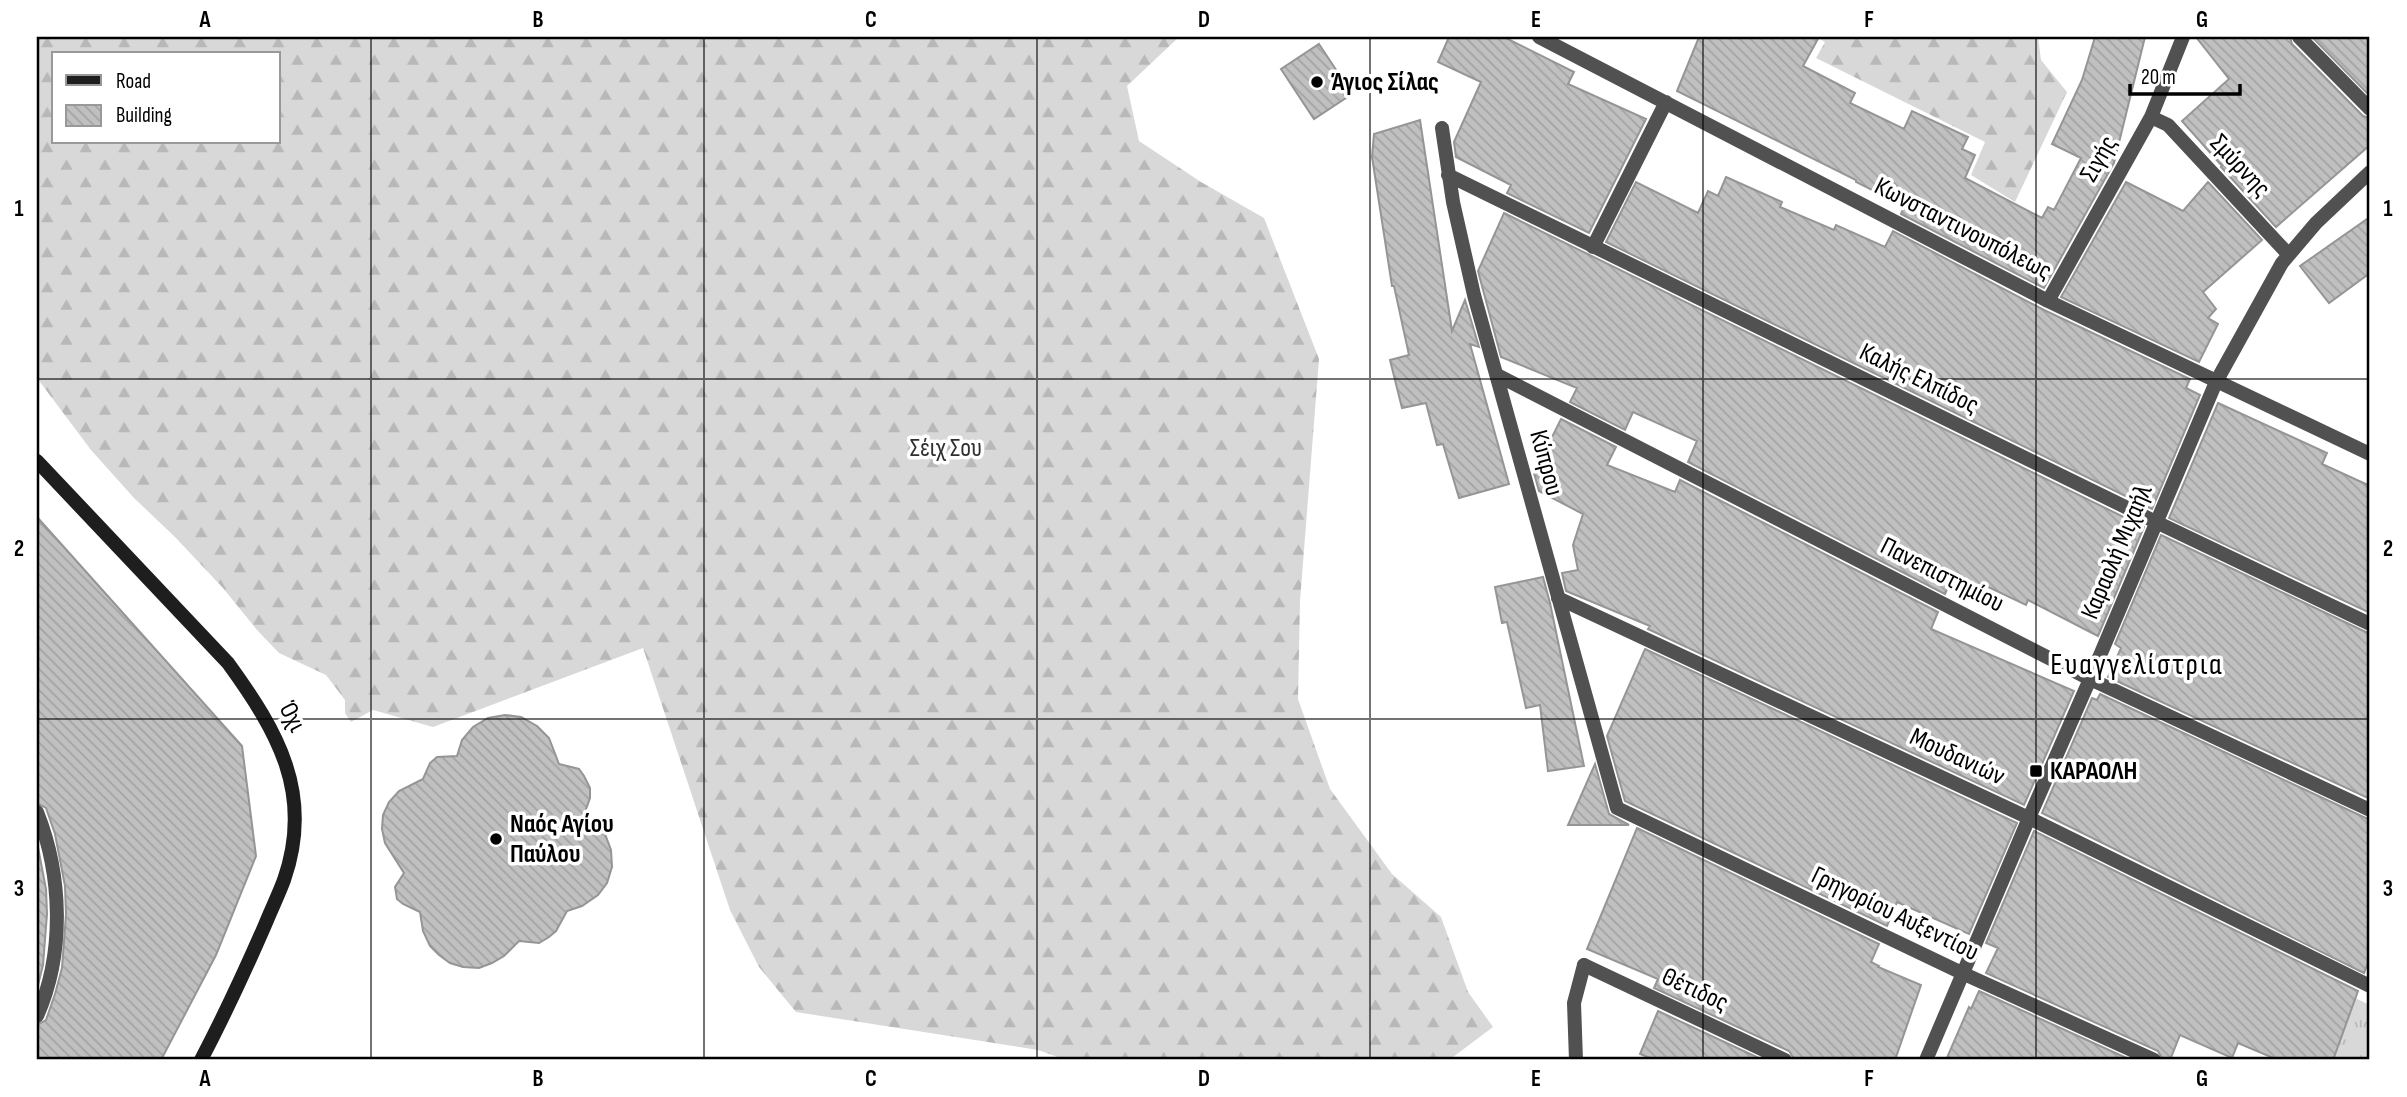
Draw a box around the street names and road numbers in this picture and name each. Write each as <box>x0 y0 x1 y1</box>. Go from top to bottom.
street label: Σμύρνης <box>2203 128 2277 204</box>
street label: Σιγής <box>2074 130 2124 188</box>
street label: Κωνσταντινουπόλεως <box>1869 171 2057 287</box>
street label: Καλής Ελπίδος <box>1854 337 1984 421</box>
street label: Κύπρου <box>1522 427 1570 499</box>
street label: Καραολή Μιχαήλ <box>2075 479 2160 624</box>
street label: Πανεπιστημίου <box>1875 531 2009 619</box>
street label: Όχι <box>271 696 313 738</box>
street label: Μουδανιών <box>1905 722 2009 792</box>
street label: Γρηγορίου Αυξεντίου <box>1806 860 1984 968</box>
street label: Θέτιδος <box>1657 961 1733 1019</box>

